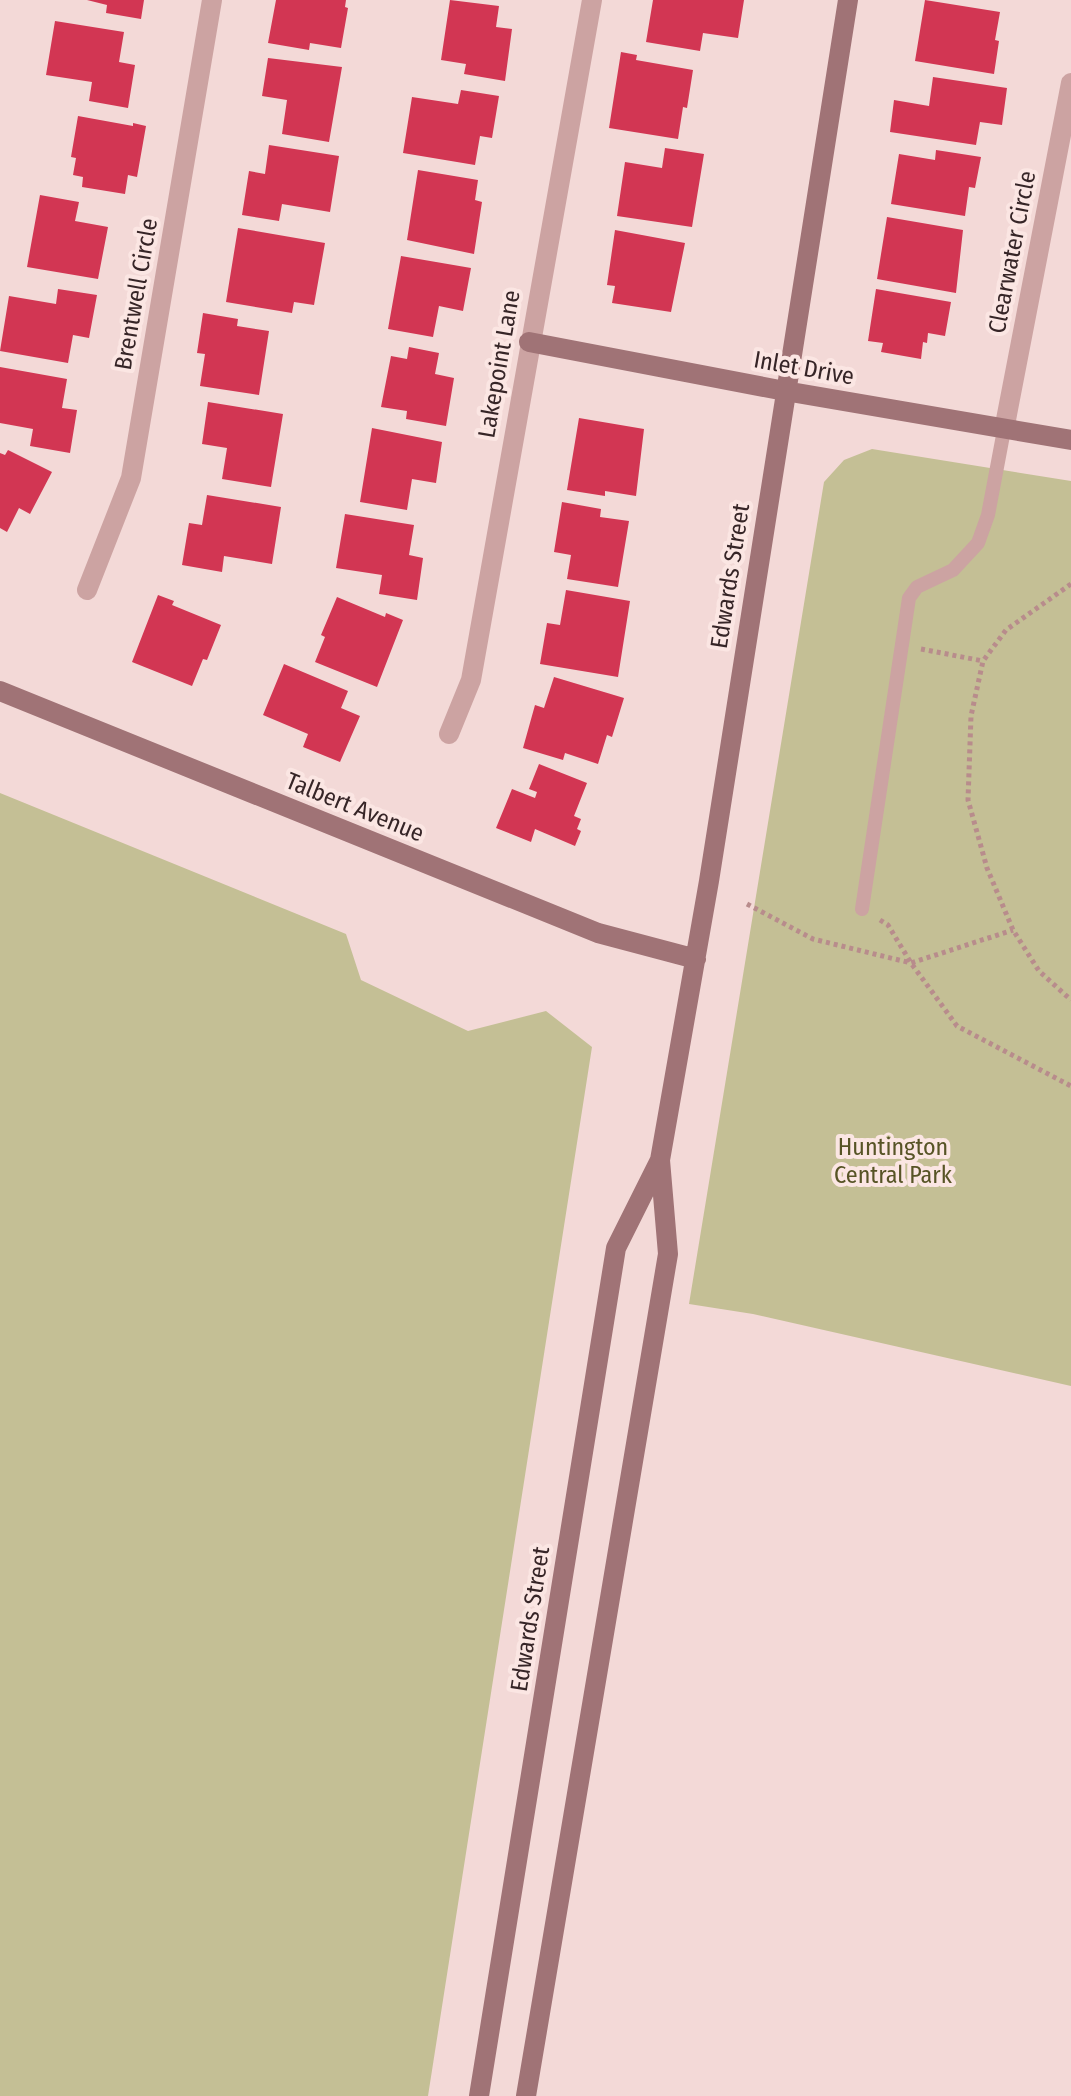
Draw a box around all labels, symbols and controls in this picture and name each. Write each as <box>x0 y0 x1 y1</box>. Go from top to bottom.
street label: Clearwater Circle <box>983 168 1041 336</box>
street label: Brentwell Circle <box>109 216 163 372</box>
street label: Lakepoint Lane <box>472 288 526 440</box>
street label: Inlet Drive <box>752 345 856 391</box>
street label: Edwards Street <box>705 501 755 650</box>
street label: Talbert Avenue <box>282 767 428 847</box>
park label: Huntington Central Park <box>834 1133 953 1189</box>
street label: Edwards Street <box>505 1544 555 1693</box>

